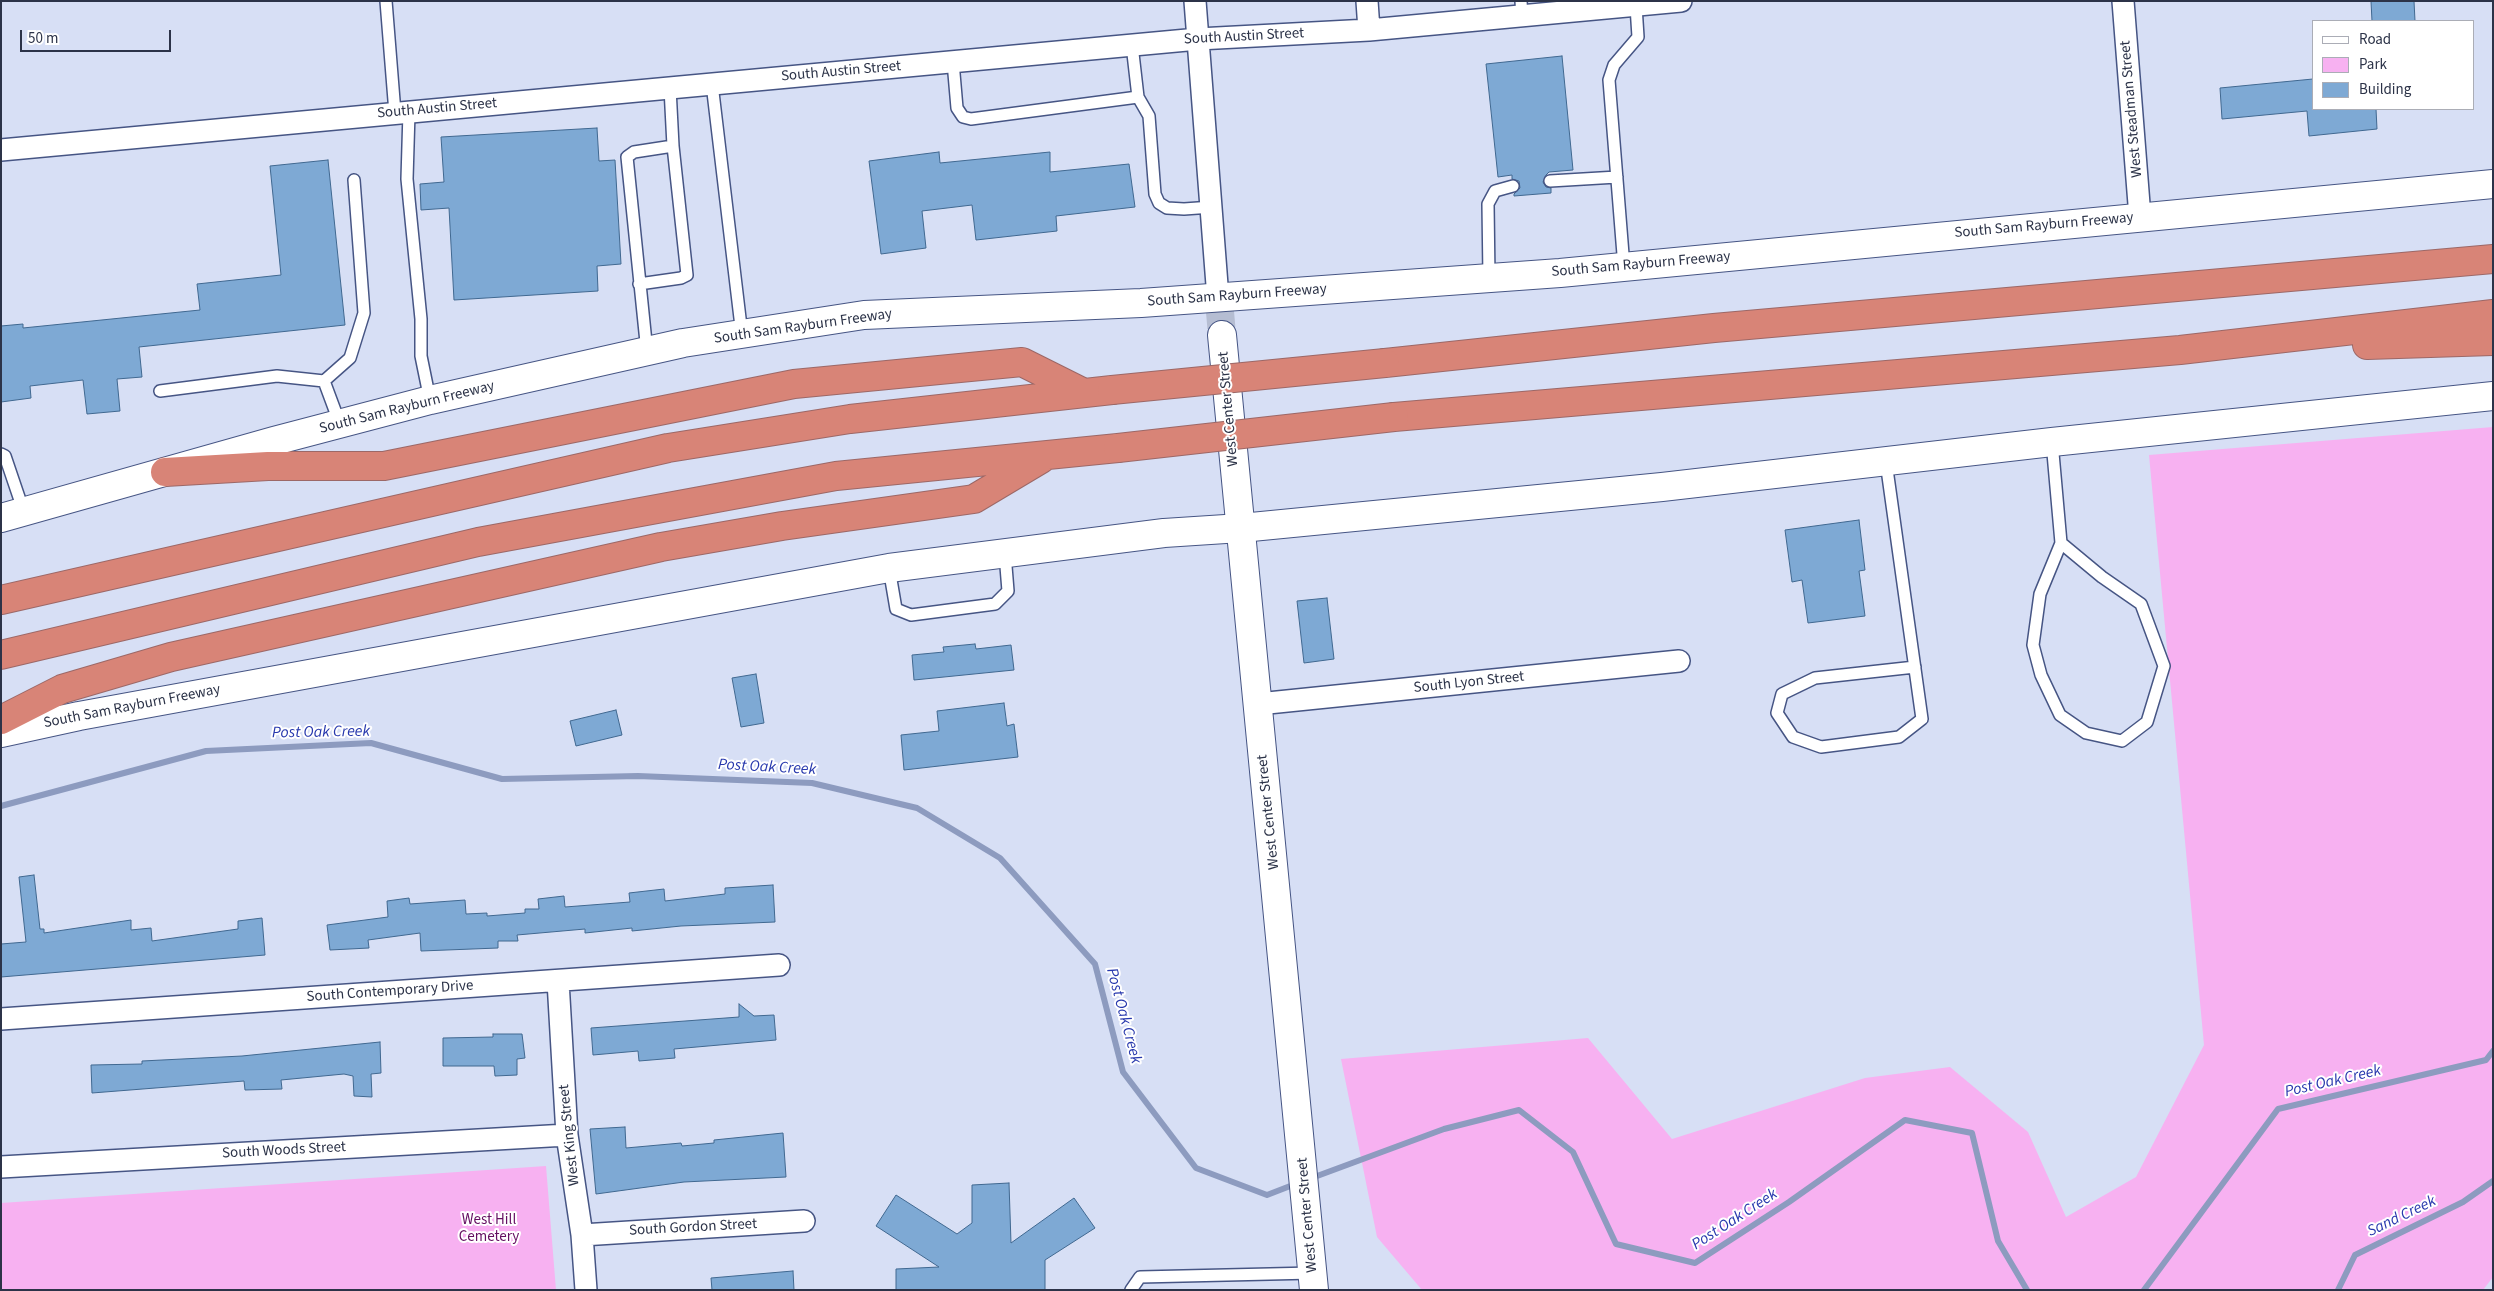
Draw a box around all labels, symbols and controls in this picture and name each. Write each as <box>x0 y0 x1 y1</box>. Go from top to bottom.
scale bar <box>22 20 174 52</box>
legend <box>2312 20 2474 110</box>
street label: South Austin Street <box>1183 25 1305 49</box>
text: 50 m <box>28 28 58 49</box>
text: Road <box>2359 29 2391 50</box>
street label: West Steadman Street <box>2117 40 2147 178</box>
text: Park <box>2359 54 2387 75</box>
street label: South Austin Street <box>780 58 902 86</box>
text: Building <box>2359 79 2411 100</box>
street label: South Austin Street <box>376 95 498 123</box>
street label: South Sam Rayburn Freeway <box>1954 209 2134 243</box>
street label: South Sam Rayburn Freeway <box>1551 248 1731 282</box>
street label: South Sam Rayburn Freeway <box>1147 281 1327 311</box>
street label: South Sam Rayburn Freeway <box>713 306 893 348</box>
street label: West Center Street <box>1215 351 1243 467</box>
street label: South Sam Rayburn Freeway <box>318 378 496 438</box>
street label: South Lyon Street <box>1413 668 1525 698</box>
street label: South Sam Rayburn Freeway <box>42 681 222 733</box>
water label: Post Oak Creek <box>272 723 370 743</box>
street label: West Center Street <box>1254 754 1284 870</box>
water label: Post Oak Creek <box>717 756 817 780</box>
water label: Post Oak Creek <box>1101 966 1145 1066</box>
street label: South Contemporary Drive <box>306 977 474 1007</box>
water label: Post Oak Creek <box>2283 1062 2383 1102</box>
street label: West King Street <box>556 1083 584 1187</box>
street label: South Woods Street <box>222 1139 346 1163</box>
street label: West Center Street <box>1294 1157 1322 1273</box>
water label: Post Oak Creek <box>1689 1185 1781 1255</box>
water label: Sand Creek <box>2365 1192 2439 1242</box>
park label: West Hill Cemetery <box>459 1212 519 1247</box>
street label: South Gordon Street <box>629 1216 757 1240</box>

